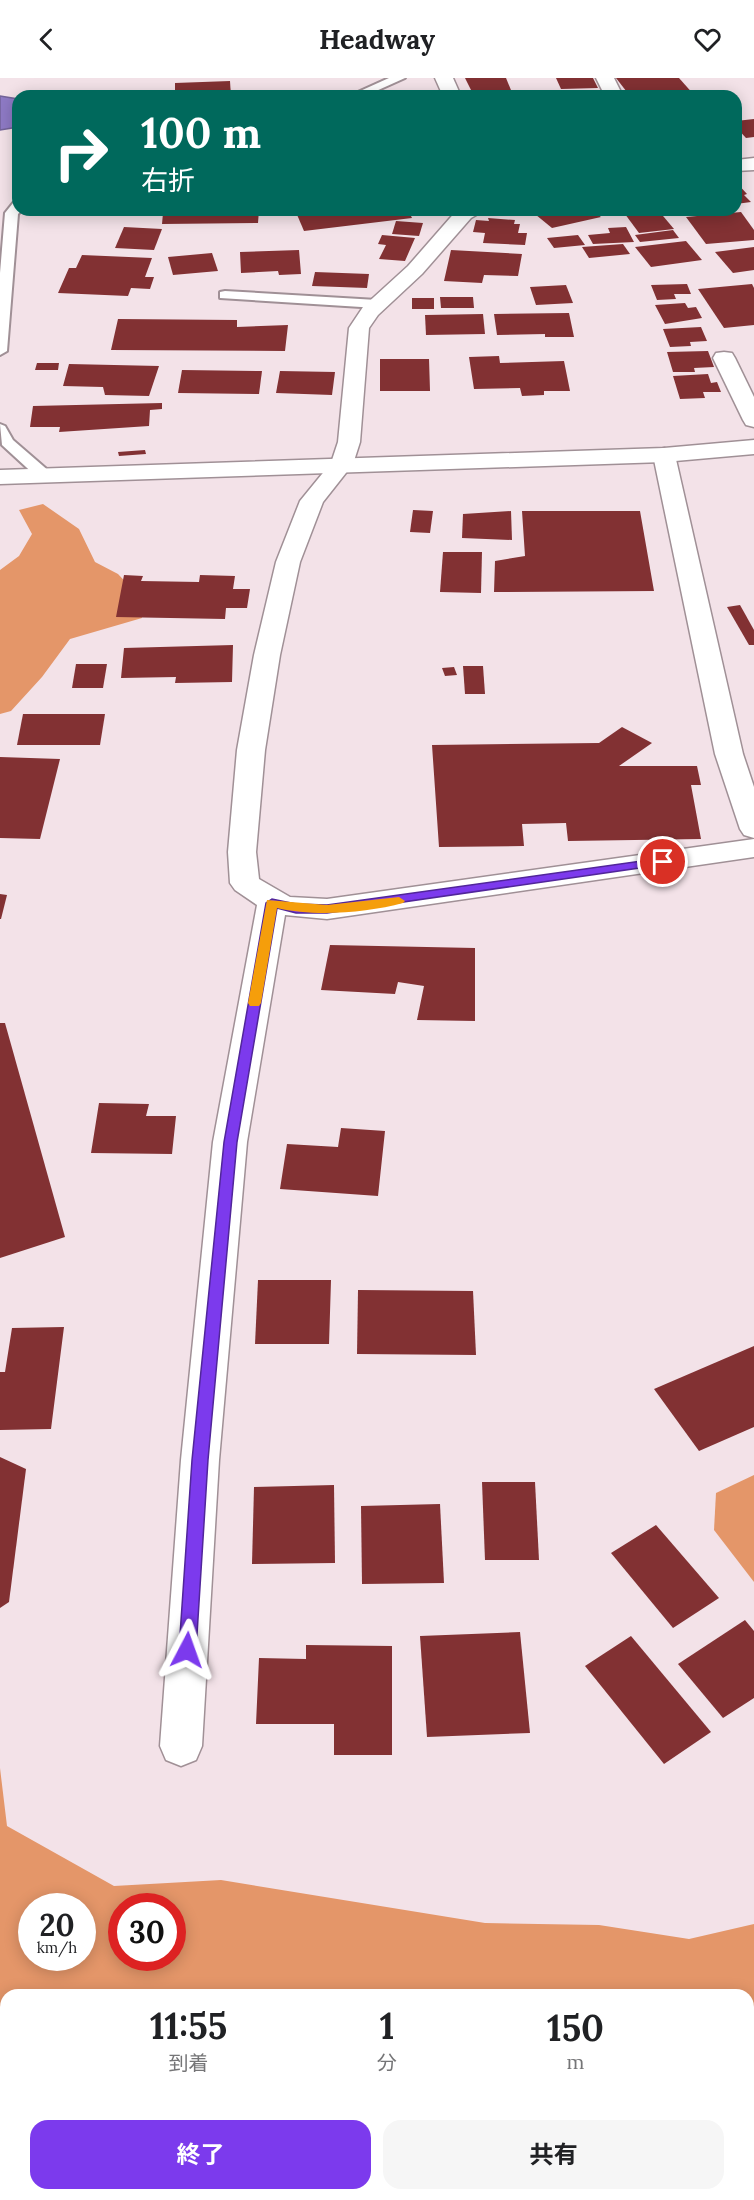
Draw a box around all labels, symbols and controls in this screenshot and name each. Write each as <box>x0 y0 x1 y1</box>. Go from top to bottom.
text: Headway <box>319 22 435 56</box>
icon: back <box>30 23 63 56</box>
icon: heart <box>691 23 724 56</box>
text: 100 m <box>141 106 261 160</box>
icon: right <box>42 114 120 192</box>
text: 右折 <box>141 163 195 197</box>
pin <box>637 836 688 887</box>
icon: arrive <box>646 845 679 878</box>
position arrow <box>155 1618 219 1682</box>
speed limit sign: 30 <box>108 1893 186 1971</box>
text: 20 <box>39 1906 75 1944</box>
text: km/h <box>37 1938 77 1957</box>
text: 11:55 <box>150 2003 227 2049</box>
text: 1 <box>380 2003 394 2049</box>
text: 150 <box>547 2005 604 2051</box>
text: m <box>567 2049 584 2074</box>
text: 到着 <box>169 2050 209 2075</box>
text: 分 <box>377 2050 397 2075</box>
button: 終了 <box>30 2120 371 2189</box>
button: 共有 <box>383 2120 724 2189</box>

